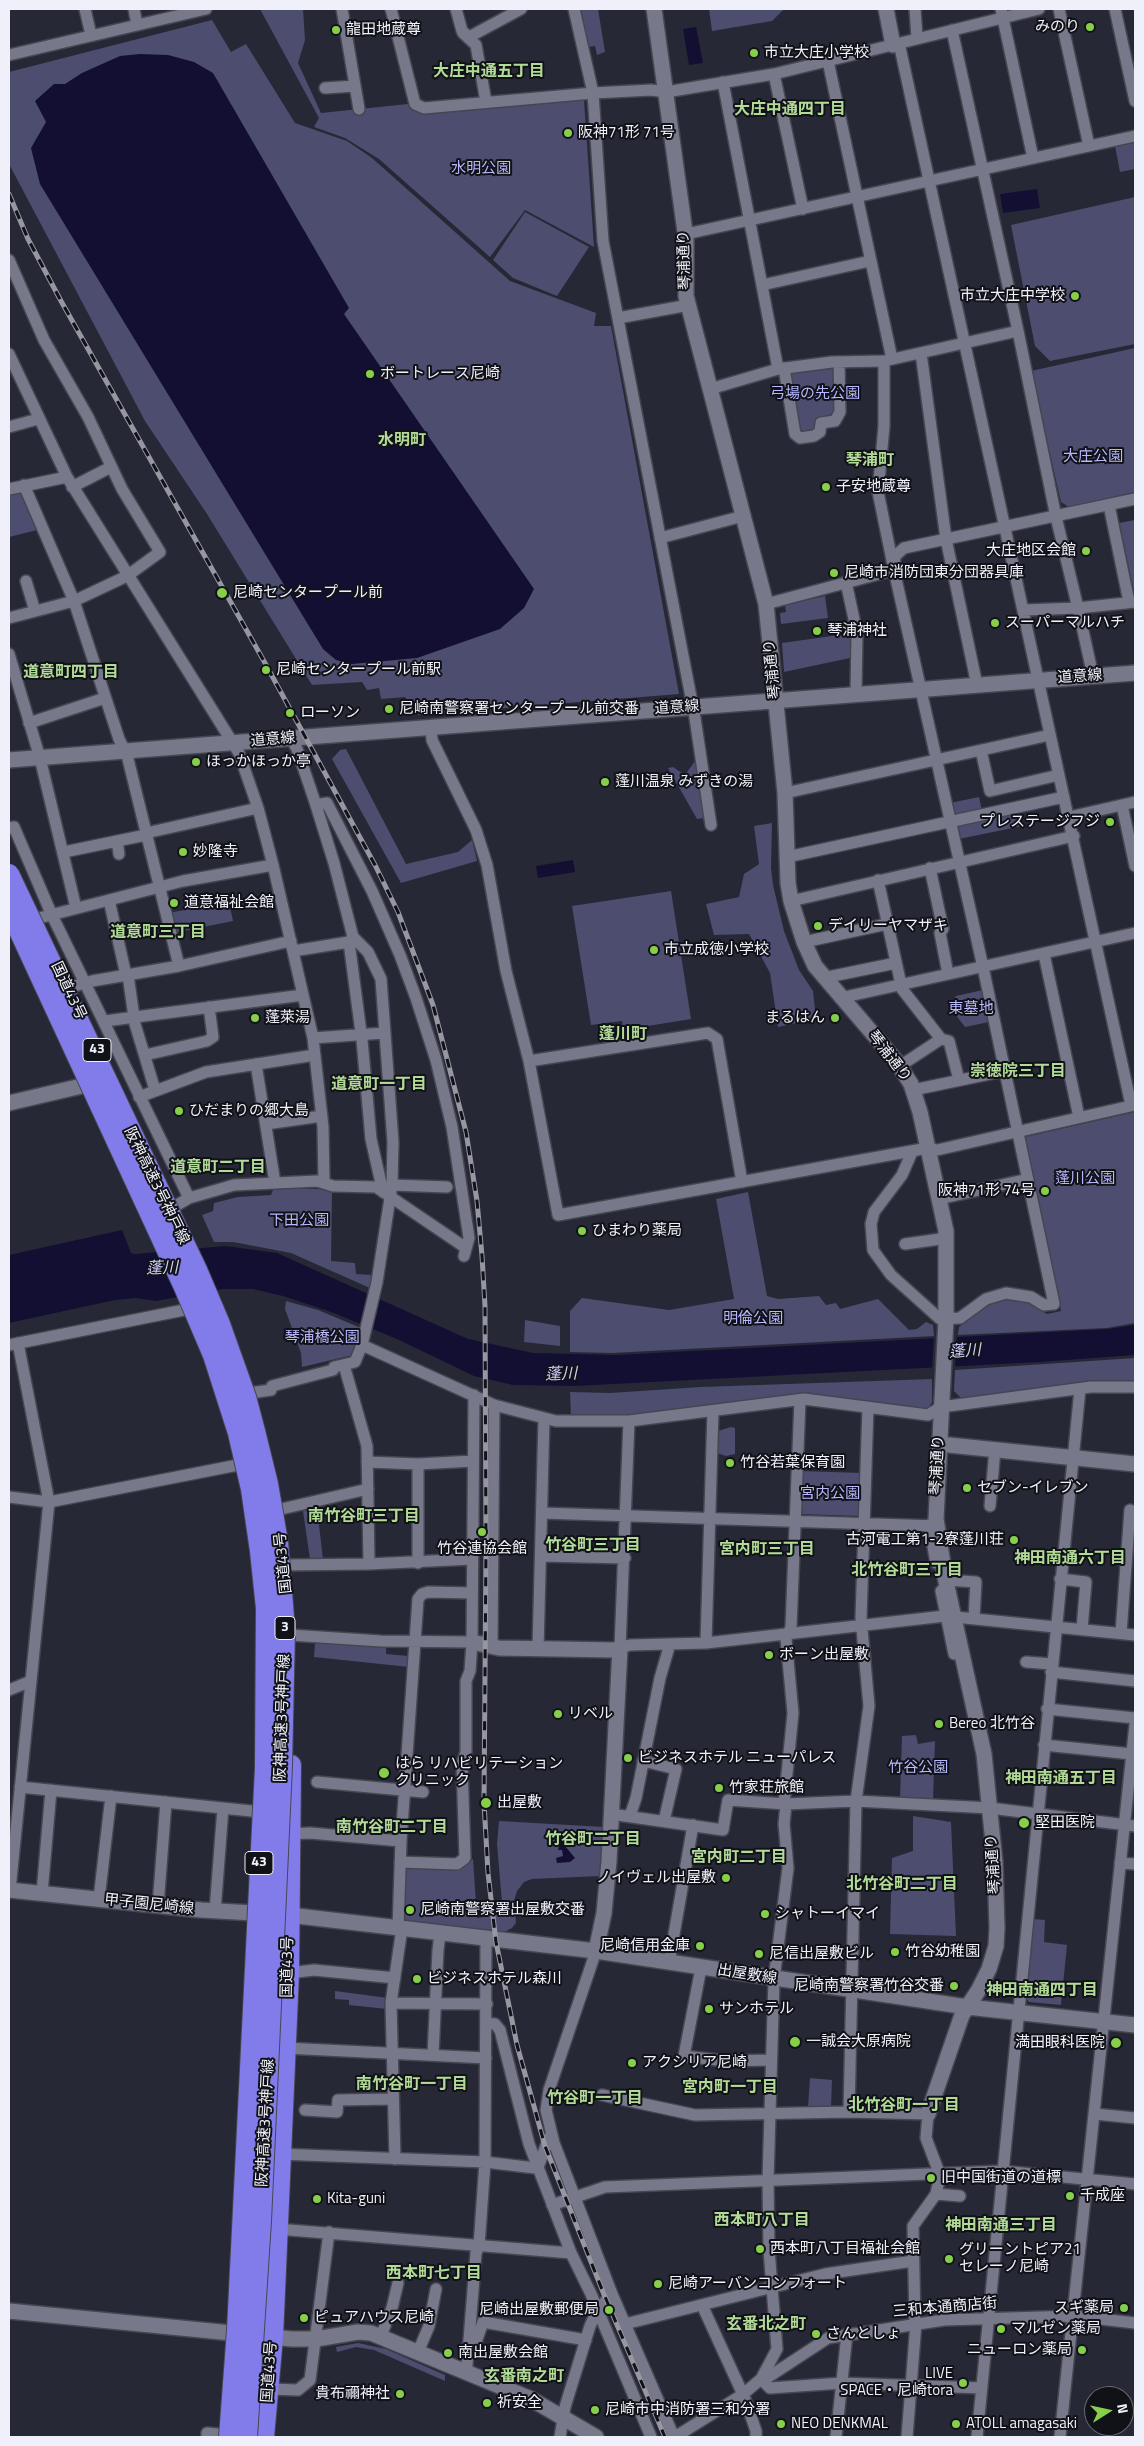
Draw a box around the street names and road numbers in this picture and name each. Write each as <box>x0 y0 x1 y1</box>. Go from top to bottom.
street label: 琴浦通り <box>675 230 695 290</box>
street label: 琴浦通り <box>761 638 785 700</box>
street label: 道意線 <box>1057 666 1103 688</box>
street label: 道意線 <box>654 697 700 719</box>
street label: 道意線 <box>250 729 296 751</box>
street label: 国道43号 <box>47 959 89 1023</box>
street label: 琴浦通り <box>863 1028 915 1086</box>
road number: 43 <box>83 1038 111 1062</box>
street label: 阪神高速3号神戸線 <box>120 1124 192 1248</box>
street label: 琴浦通り <box>927 1435 949 1495</box>
street label: 国道43号 <box>272 1531 296 1595</box>
road number: 3 <box>275 1616 295 1640</box>
street label: 阪神高速3号神戸線 <box>272 1654 294 1782</box>
street label: 琴浦通り <box>983 1833 1005 1895</box>
road number: 43 <box>245 1852 273 1875</box>
street label: 甲子園尼崎線 <box>103 1891 195 1919</box>
street label: 国道43号 <box>278 1936 298 1998</box>
street label: 出屋敷線 <box>716 1961 778 1989</box>
street label: 阪神高速3号神戸線 <box>254 2058 278 2188</box>
street label: 三和本通商店街 <box>892 2294 998 2322</box>
street label: 国道43号 <box>259 2341 281 2403</box>

